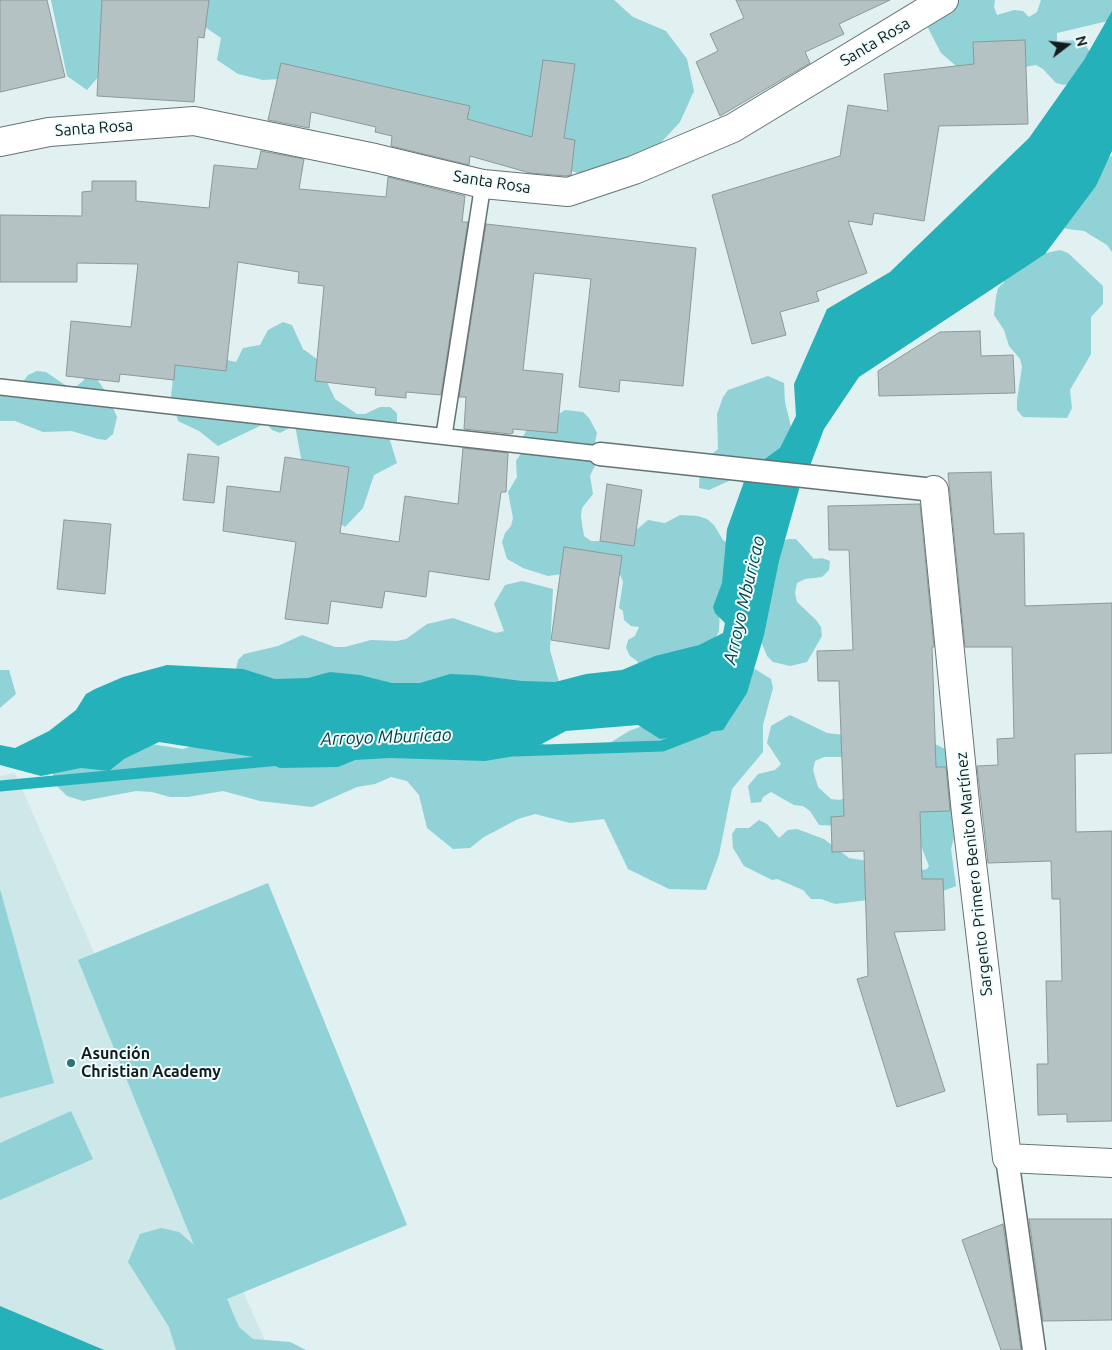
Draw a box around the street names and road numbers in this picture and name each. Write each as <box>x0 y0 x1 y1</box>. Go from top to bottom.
street label: Santa Rosa <box>836 14 914 70</box>
street label: Santa Rosa <box>54 116 134 140</box>
street label: Santa Rosa <box>452 166 532 198</box>
street label: Sargento Primero Benito Martínez <box>952 751 996 997</box>

